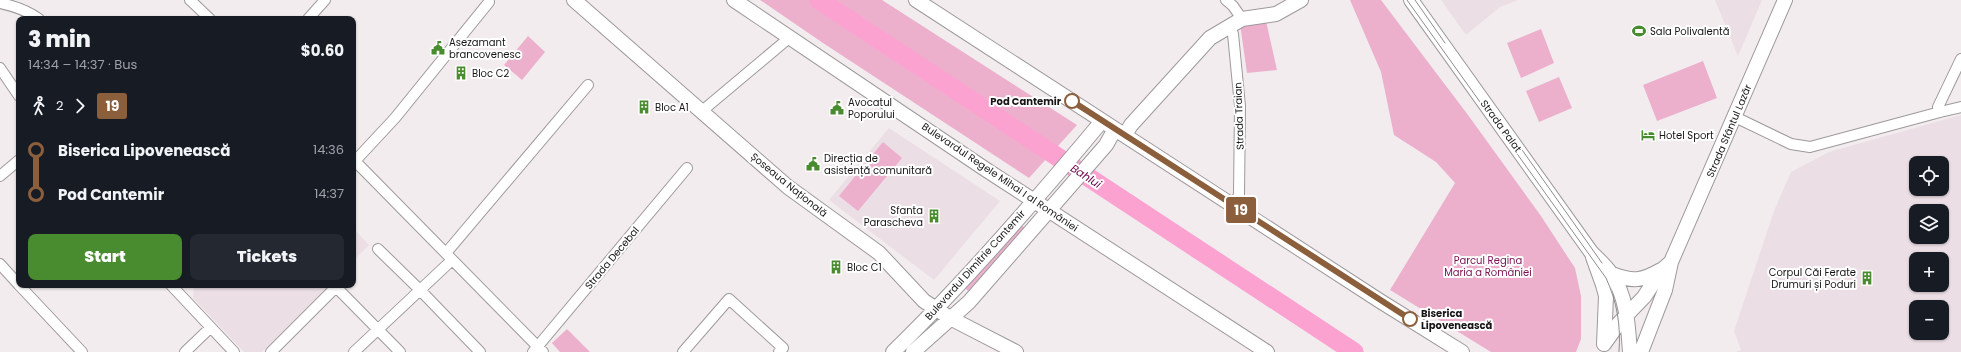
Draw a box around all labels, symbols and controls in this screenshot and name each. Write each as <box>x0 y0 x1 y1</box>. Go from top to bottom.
sports icon: Sala Polivalentă <box>1631 23 1647 39</box>
text: 3 min <box>28 24 91 55</box>
place label: Sala Polivalentă <box>1650 24 1729 39</box>
place label: Asezamant brancovenesc <box>449 35 521 62</box>
text: $0.60 <box>301 40 344 61</box>
public building icon: Asezamant brancovenesc <box>430 40 446 56</box>
text: 14:34 – 14:37 · Bus <box>28 55 137 74</box>
building icon: Bloc C2 <box>453 65 469 81</box>
place label: Bloc C2 <box>472 66 509 81</box>
street label: Strada Traian <box>1230 82 1248 150</box>
street label: Strada Sfântul Lazăr <box>1703 82 1756 180</box>
marker: Pod Cantemir <box>1064 93 1080 109</box>
place label: Pod Cantemir <box>990 94 1062 109</box>
icon: walk <box>28 95 50 117</box>
icon: forward <box>69 95 91 117</box>
place label: Avocatul Poporului <box>848 95 895 122</box>
text: 2 <box>56 96 63 115</box>
text: 19 <box>105 96 119 116</box>
street label: Strada Palat <box>1477 97 1525 156</box>
building icon: Bloc A1 <box>636 99 652 115</box>
place label: Bloc A1 <box>655 100 689 115</box>
public building icon: Avocatul Poporului <box>829 100 845 116</box>
street label: Bulevardul Regele Mihai I al României <box>919 119 1081 235</box>
hotel icon: Hotel Sport <box>1640 127 1656 143</box>
place label: Hotel Sport <box>1659 128 1714 143</box>
text: Biserica Lipovenească <box>58 140 230 161</box>
text: 14:36 <box>313 140 344 159</box>
street label: Șoseaua Națională <box>747 149 831 221</box>
place label: Direcția de asistență comunitară <box>824 151 932 178</box>
public building icon: Direcția de asistență comunitară <box>805 156 821 172</box>
map controls <box>1909 156 1949 340</box>
button: locate <box>1909 156 1949 196</box>
water label: Bahlui <box>1068 160 1105 192</box>
text: Pod Cantemir <box>58 184 164 205</box>
text: 14:37 <box>314 184 344 203</box>
line badge: 19 <box>1223 197 1259 223</box>
text: 19 <box>1234 200 1248 220</box>
place label: Sfanta Parascheva <box>864 203 923 230</box>
button: layers <box>1909 204 1949 244</box>
street label: Bulevardul Dimitrie Cantemir <box>921 206 1029 323</box>
building icon: Sfanta Parascheva <box>926 208 942 224</box>
street label: Strada Decebal <box>581 223 643 293</box>
button: Start <box>28 234 182 280</box>
button: Tickets <box>190 234 344 280</box>
button: + <box>1909 252 1949 292</box>
park label: Parcul Regina Maria a României <box>1444 253 1532 280</box>
building icon: Bloc C1 <box>828 259 844 275</box>
place label: Bloc C1 <box>847 260 882 275</box>
place label: Corpul Căi Ferate Drumuri și Poduri <box>1769 265 1856 292</box>
building icon: Corpul Căi Ferate Drumuri și Poduri <box>1859 270 1875 286</box>
button: − <box>1909 300 1949 340</box>
place label: Biserica Lipovenească <box>1421 306 1493 333</box>
marker: Biserica Lipovenească <box>1402 311 1418 327</box>

